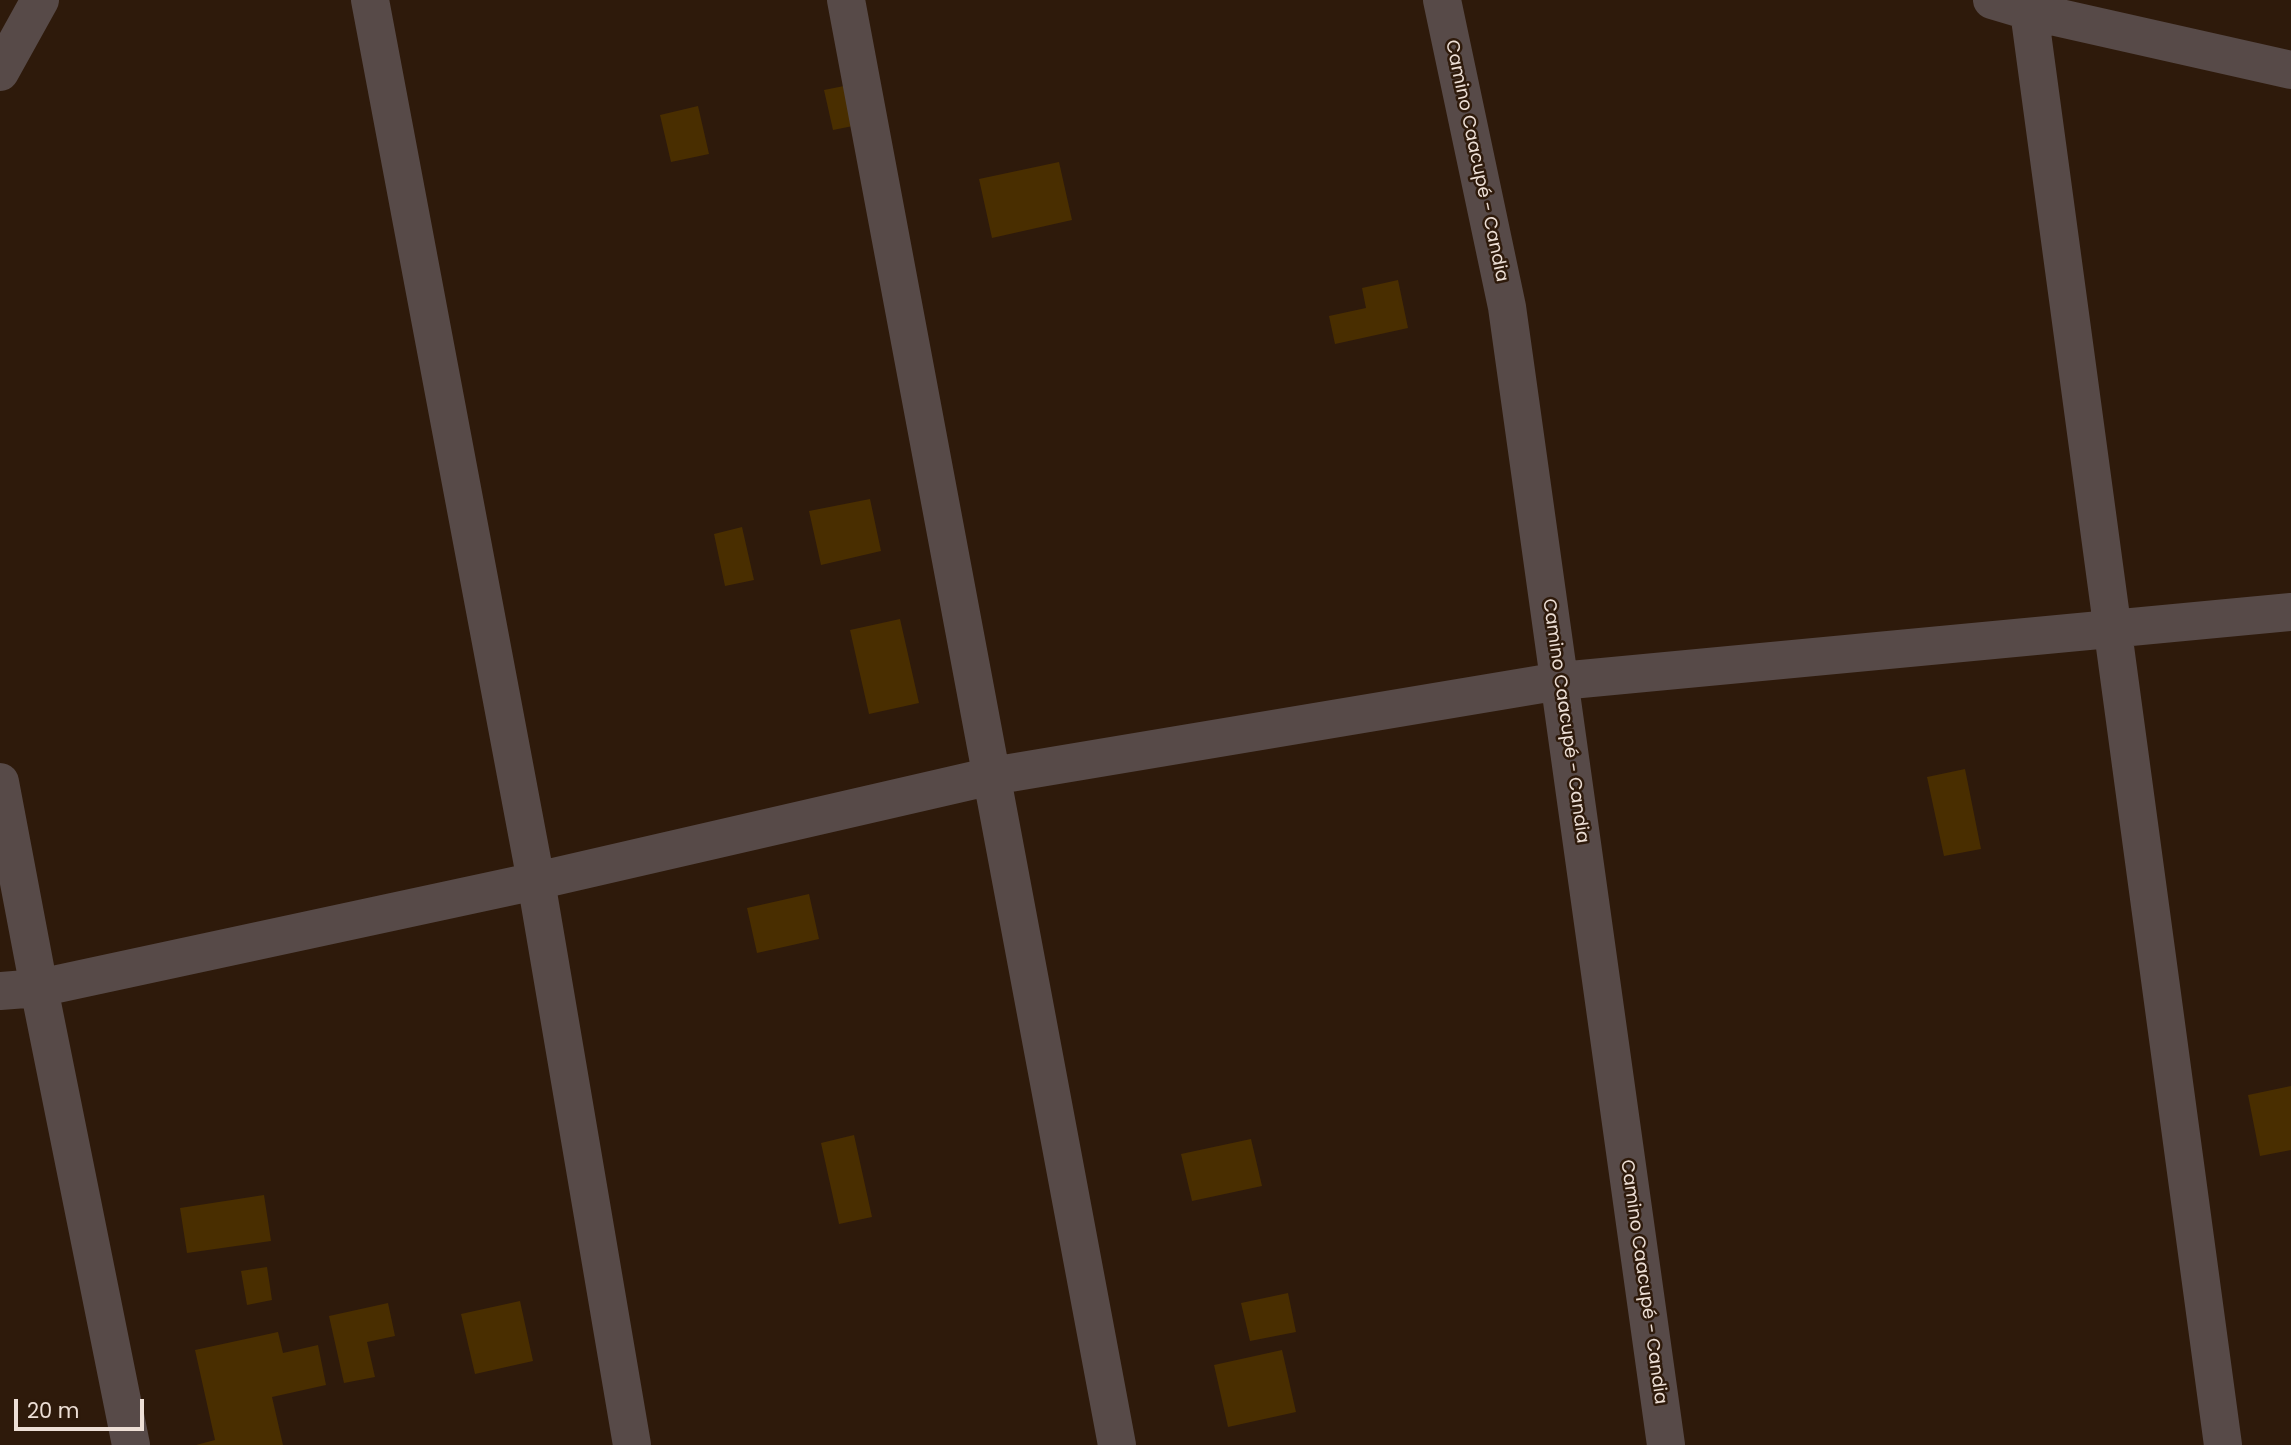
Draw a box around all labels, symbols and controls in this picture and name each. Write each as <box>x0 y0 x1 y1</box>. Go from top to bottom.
street label: Camino Caacupé - Candia <box>1440 38 1512 284</box>
street label: Camino Caacupé - Candia <box>1537 597 1593 845</box>
street label: Camino Caacupé - Candia <box>1615 1158 1671 1406</box>
scale bar <box>18 1386 147 1430</box>
text: 20 m <box>27 1396 80 1425</box>

